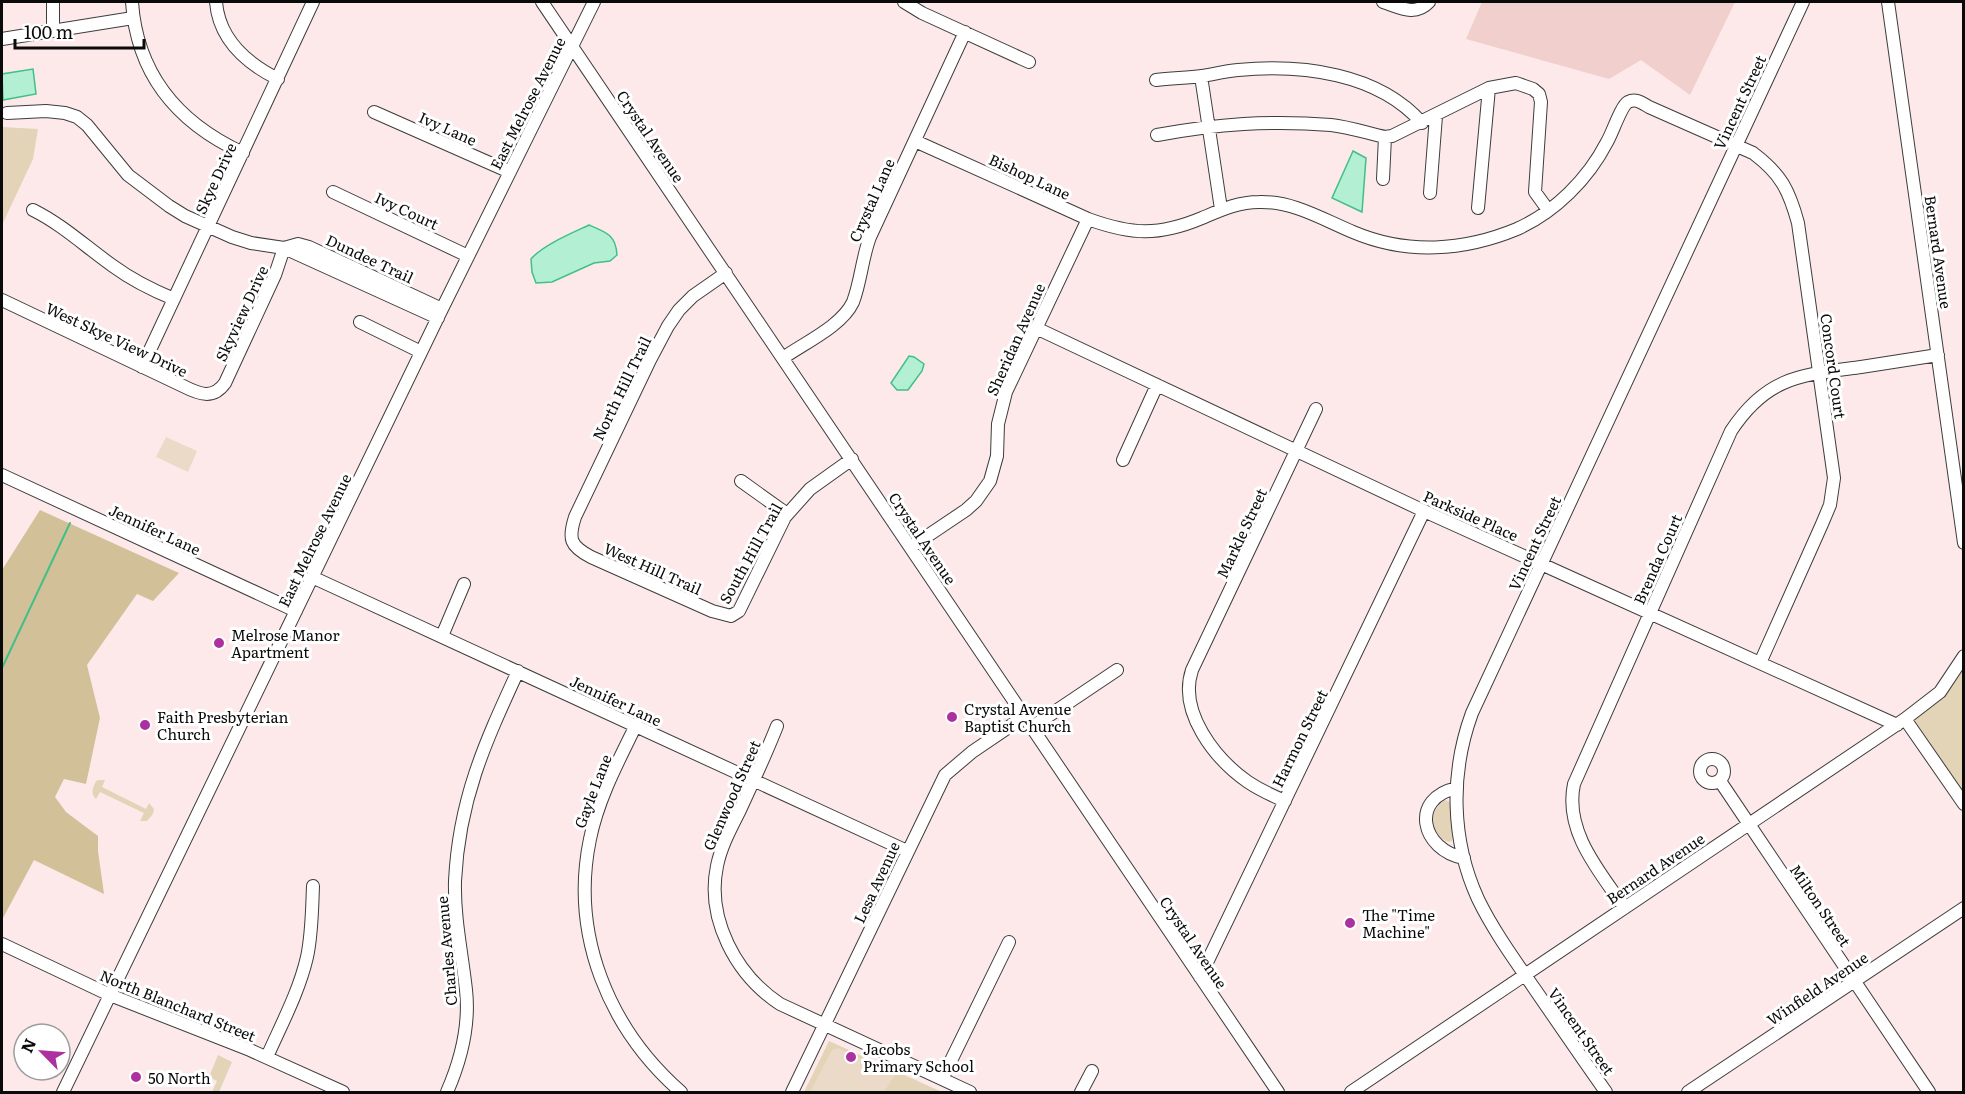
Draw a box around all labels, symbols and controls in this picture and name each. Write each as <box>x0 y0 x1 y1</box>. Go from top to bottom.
scale bar <box>15 12 144 50</box>
text: 100 m <box>24 18 73 45</box>
street label: East Melrose Avenue <box>484 32 571 173</box>
street label: Vincent Street <box>1707 51 1771 153</box>
street label: Crystal Avenue <box>612 85 691 187</box>
street label: Ivy Lane <box>415 105 481 151</box>
street label: Skye Drive <box>188 138 242 218</box>
street label: Bishop Lane <box>985 147 1075 205</box>
street label: Crystal Lane <box>842 154 900 246</box>
street label: Ivy Court <box>371 185 443 235</box>
street label: Bernard Avenue <box>1920 194 1958 310</box>
street label: Dundee Trail <box>322 228 418 288</box>
street label: Skyview Drive <box>209 261 273 365</box>
street label: Sheridan Avenue <box>980 279 1050 399</box>
street label: West Skye View Drive <box>42 296 192 382</box>
street label: Concord Court <box>1815 312 1853 420</box>
street label: North Hill Trail <box>586 332 656 444</box>
street label: East Melrose Avenue <box>272 469 356 611</box>
street label: Markle Street <box>1210 484 1272 582</box>
street label: Parkside Place <box>1420 484 1522 546</box>
street label: Crystal Avenue <box>884 487 963 589</box>
street label: Vincent Street <box>1502 492 1566 594</box>
street label: Jennifer Lane <box>105 498 205 560</box>
street label: South Hill Trail <box>713 498 787 608</box>
street label: Brenda Court <box>1627 510 1687 608</box>
street label: West Hill Trail <box>600 536 706 600</box>
place label: Melrose Manor Apartment <box>231 623 340 663</box>
marker: Melrose Manor Apartment <box>212 636 226 650</box>
street label: Jennifer Lane <box>566 669 666 731</box>
street label: Harmon Street <box>1265 685 1333 791</box>
place label: Crystal Avenue Baptist Church <box>964 697 1071 737</box>
place label: Faith Presbyterian Church <box>157 705 288 745</box>
marker: Crystal Avenue Baptist Church <box>945 710 959 724</box>
marker: Faith Presbyterian Church <box>138 718 152 732</box>
street label: Glenwood Street <box>696 736 766 854</box>
street label: Gayle Lane <box>567 751 617 831</box>
street label: Bernard Avenue <box>1601 826 1709 909</box>
street label: Lesa Avenue <box>847 837 905 927</box>
street label: Milton Street <box>1785 859 1857 951</box>
street label: Crystal Avenue <box>1155 891 1234 993</box>
street label: Charles Avenue <box>430 895 462 1007</box>
place label: The "Time Machine" <box>1362 903 1435 943</box>
marker: The "Time Machine" <box>1343 916 1357 930</box>
street label: Winfield Avenue <box>1762 945 1872 1031</box>
street label: North Blanchard Street <box>97 963 259 1047</box>
street label: Vincent Street <box>1543 983 1621 1079</box>
north arrow <box>12 1022 72 1082</box>
text: N <box>14 1034 41 1056</box>
place label: Jacobs Primary School <box>863 1037 974 1077</box>
marker: Jacobs Primary School <box>844 1050 858 1064</box>
place label: 50 North <box>148 1066 211 1089</box>
marker: 50 North <box>129 1070 143 1084</box>

